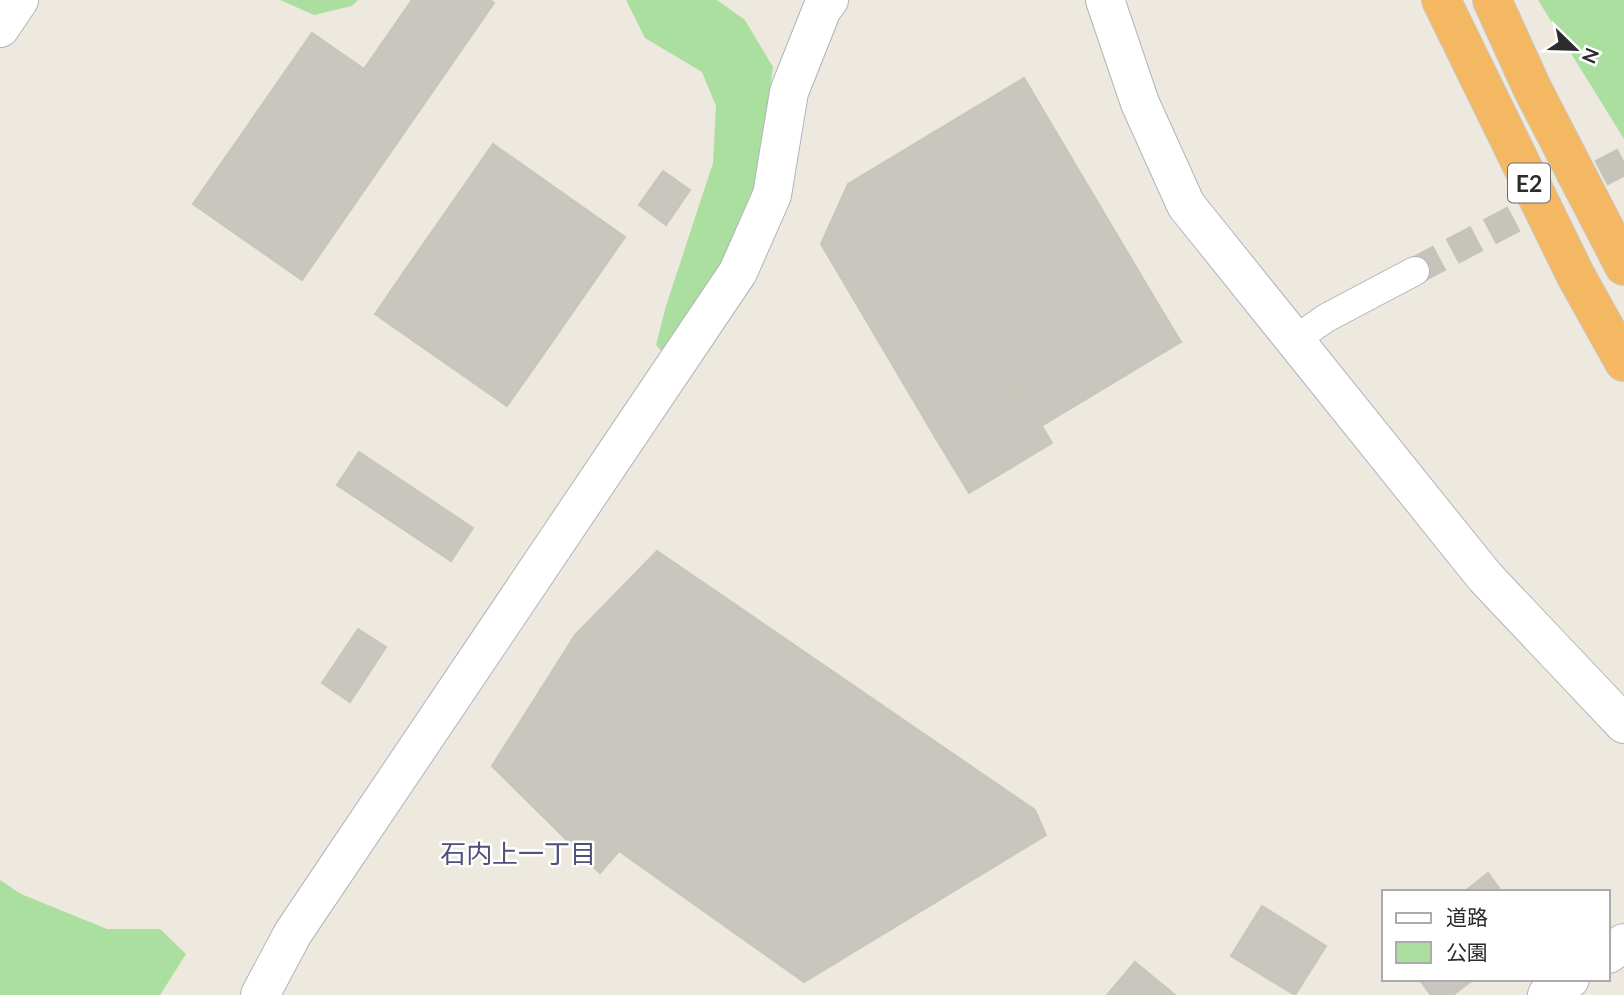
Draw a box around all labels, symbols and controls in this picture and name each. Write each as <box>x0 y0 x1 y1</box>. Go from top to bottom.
north arrow <box>1540 14 1610 84</box>
text: N <box>1578 45 1605 67</box>
road number: E2 <box>1508 164 1550 202</box>
district label: 石内上一丁目 <box>440 837 596 869</box>
legend <box>1382 890 1610 981</box>
text: 道路 <box>1446 904 1488 929</box>
text: 公園 <box>1446 939 1488 964</box>

